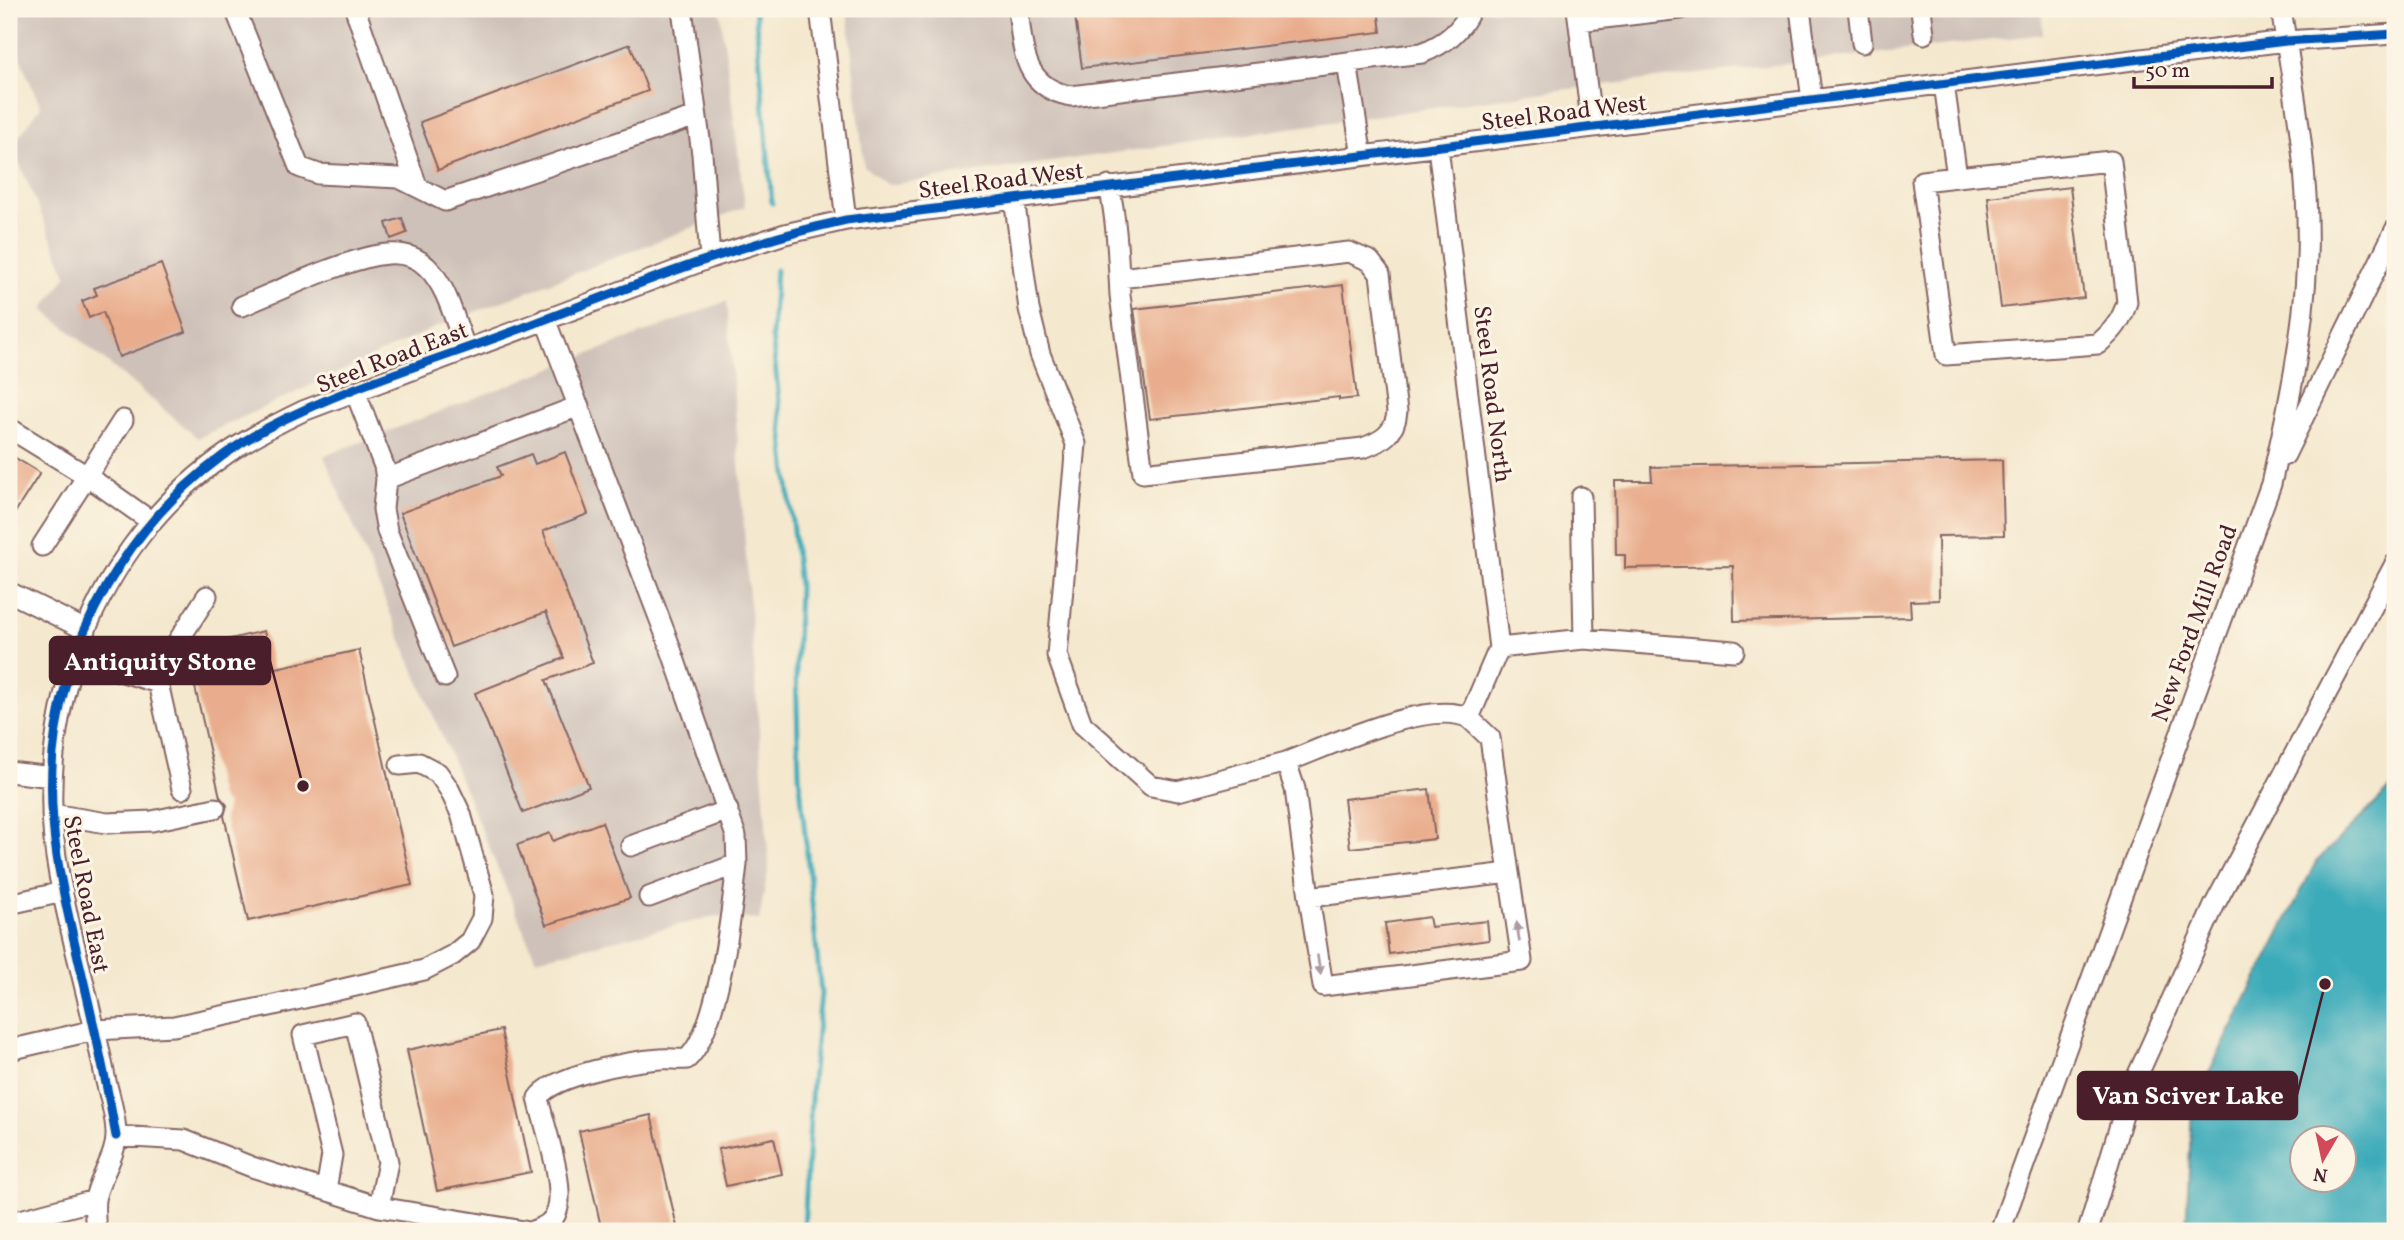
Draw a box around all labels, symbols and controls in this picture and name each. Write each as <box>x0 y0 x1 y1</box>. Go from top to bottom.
scale bar <box>2134 46 2273 90</box>
text: 50 m <box>2145 57 2190 86</box>
street label: Steel Road West <box>1479 87 1649 141</box>
street label: Steel Road West <box>916 155 1086 209</box>
street label: Steel Road North <box>1463 304 1519 485</box>
street label: Steel Road East <box>312 314 474 403</box>
street label: New Ford Mill Road <box>2144 520 2247 727</box>
callout: Antiquity Stone <box>50 637 270 684</box>
text: Antiquity Stone <box>64 645 256 681</box>
street label: Steel Road East <box>53 812 117 976</box>
one-way arrow <box>1512 921 1523 943</box>
one-way arrow <box>1314 954 1325 976</box>
callout: Van Sciver Lake <box>2078 1072 2297 1119</box>
text: Van Sciver Lake <box>2092 1079 2284 1115</box>
north arrow <box>2288 1124 2358 1194</box>
text: N <box>2312 1160 2330 1188</box>

